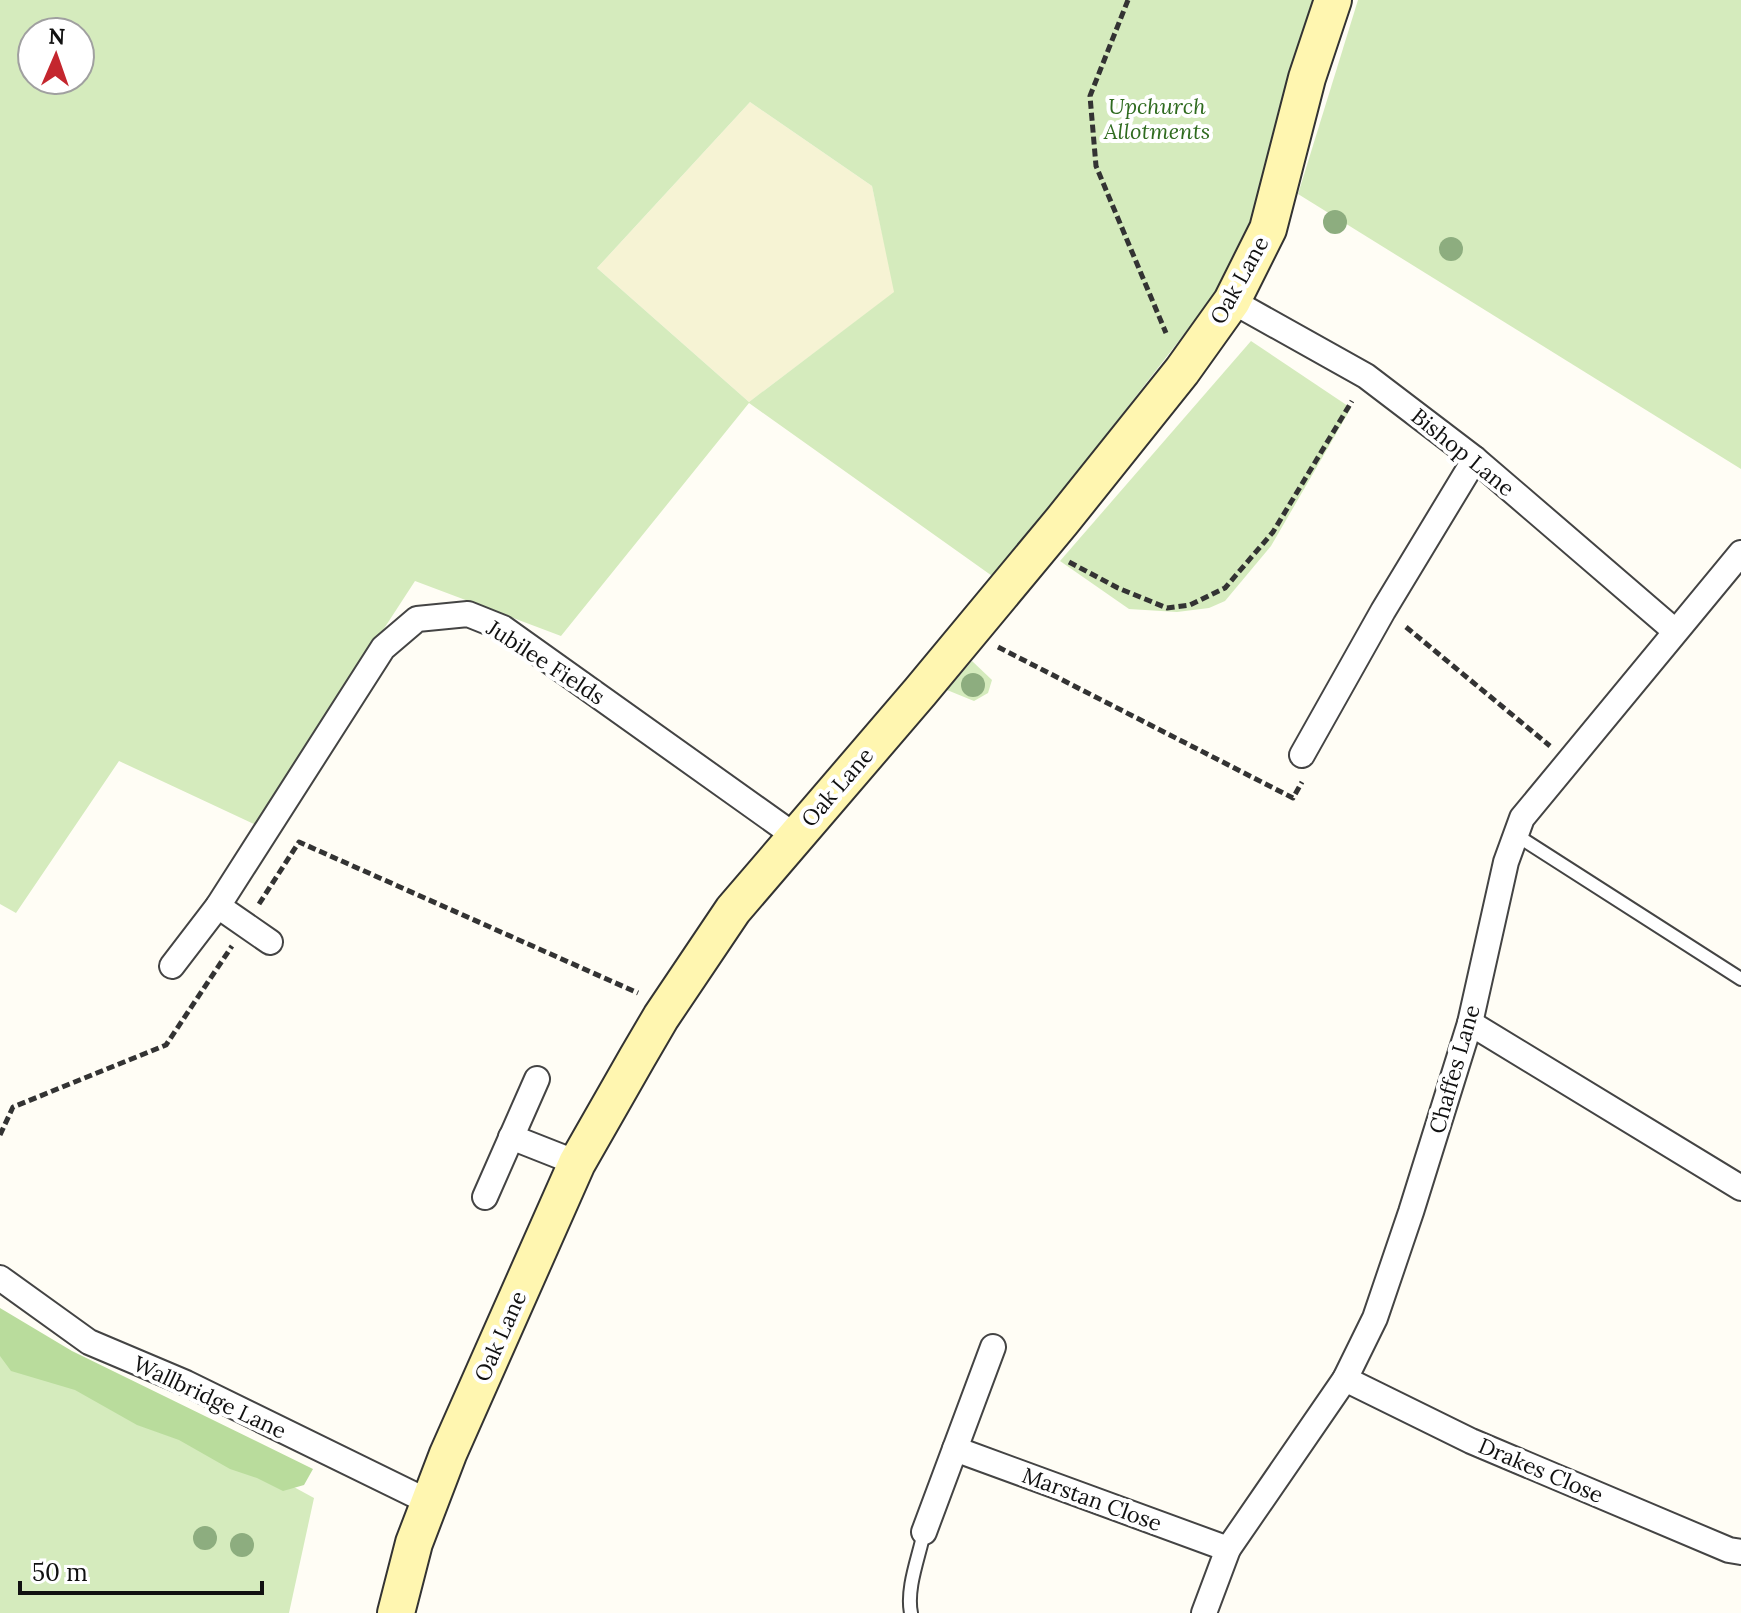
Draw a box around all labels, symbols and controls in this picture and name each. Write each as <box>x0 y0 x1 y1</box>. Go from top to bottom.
north arrow <box>16 16 96 96</box>
text: N <box>48 22 66 50</box>
park label: Upchurch Allotments <box>1103 92 1210 145</box>
street label: Oak Lane <box>1203 231 1275 329</box>
street label: Bishop Lane <box>1406 402 1520 502</box>
street label: Jubilee Fields <box>481 613 610 711</box>
street label: Oak Lane <box>795 741 879 833</box>
street label: Chaffes Lane <box>1422 1001 1486 1137</box>
street label: Oak Lane <box>468 1286 532 1386</box>
street label: Wallbridge Lane <box>129 1349 291 1445</box>
street label: Drakes Close <box>1474 1431 1608 1509</box>
street label: Marstan Close <box>1018 1461 1166 1537</box>
scale bar <box>20 1545 262 1595</box>
text: 50 m <box>32 1557 88 1588</box>

